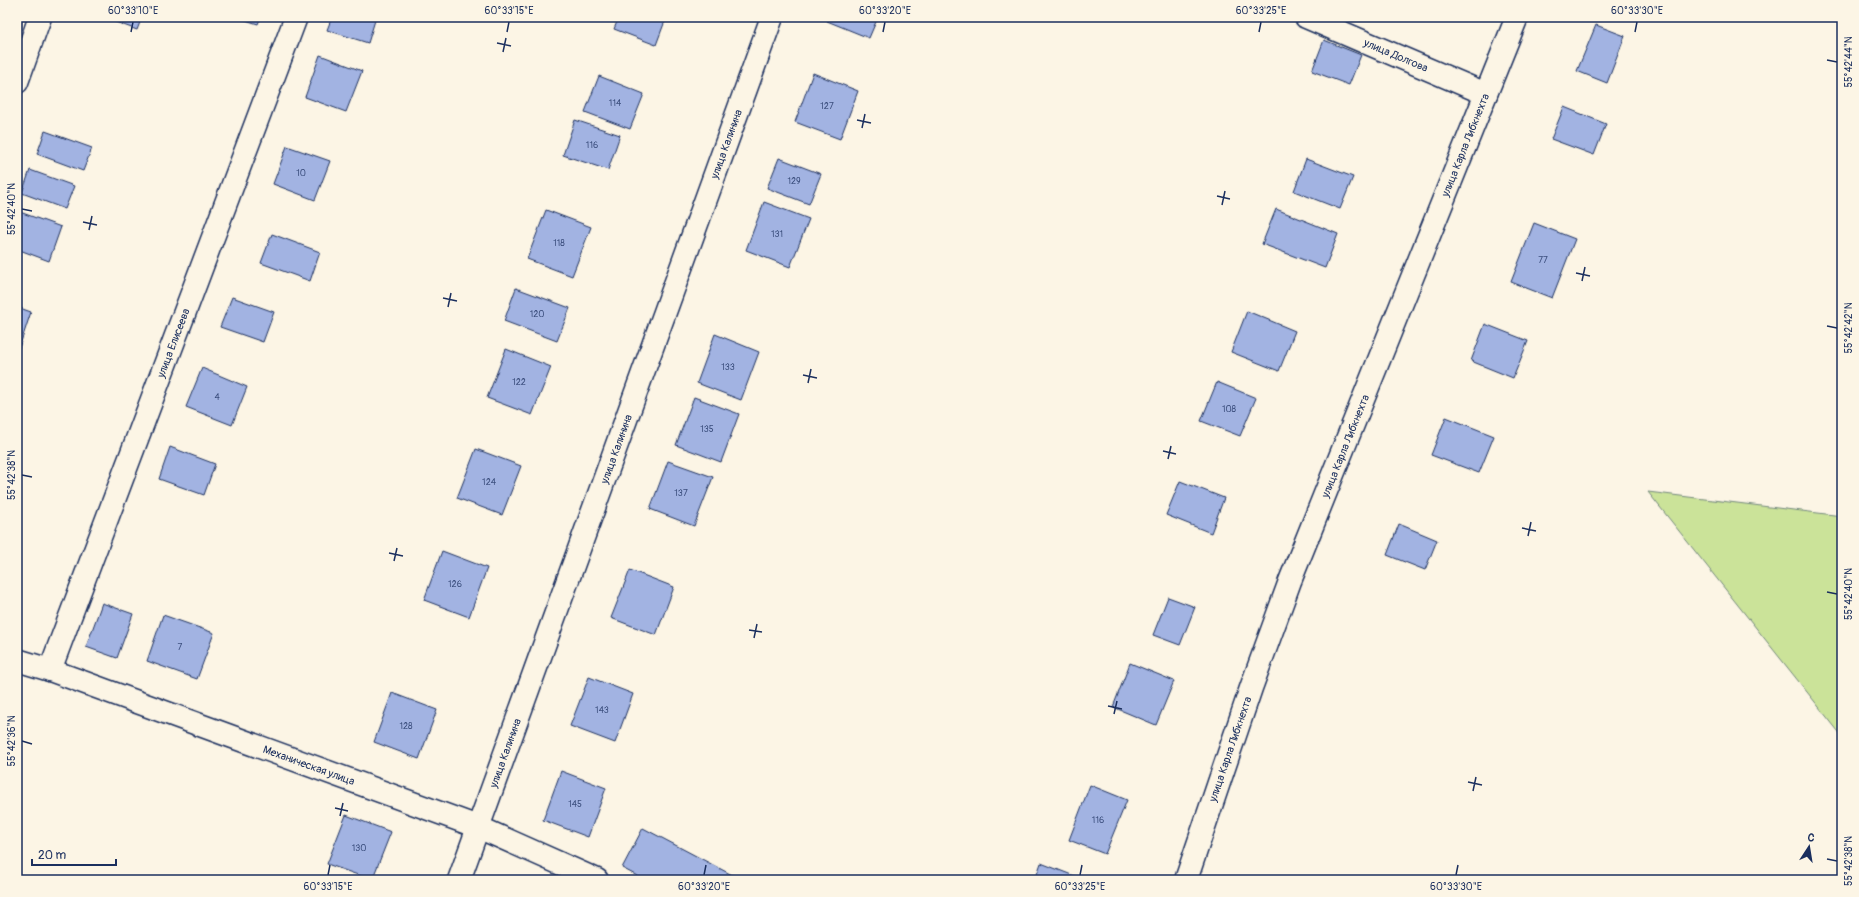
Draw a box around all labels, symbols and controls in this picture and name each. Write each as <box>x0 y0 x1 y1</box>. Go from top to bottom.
text: 60°33'10"E <box>108 5 158 17</box>
text: 60°33'15"E <box>485 5 533 17</box>
text: 60°33'20"E <box>859 5 911 17</box>
text: 60°33'25"E <box>1236 5 1286 17</box>
text: 60°33'30"E <box>1611 5 1663 17</box>
street label: улица Долгова <box>1361 36 1430 75</box>
text: 55°42'44"N <box>1843 36 1855 88</box>
street label: улица Карла Либкнехта <box>1438 92 1492 200</box>
house number: 114 <box>609 98 622 109</box>
house number: 127 <box>820 101 834 112</box>
street label: улица Калинина <box>708 108 745 182</box>
house number: 116 <box>586 140 598 151</box>
house number: 10 <box>296 168 306 179</box>
house number: 129 <box>787 176 801 187</box>
text: 55°42'40"N <box>6 183 18 235</box>
house number: 131 <box>771 229 783 240</box>
house number: 118 <box>553 238 565 249</box>
house number: 77 <box>1538 255 1548 266</box>
text: 55°42'42"N <box>1843 302 1855 353</box>
street label: улица Елисеева <box>154 307 193 381</box>
house number: 120 <box>530 309 544 320</box>
house number: 133 <box>721 362 735 373</box>
house number: 122 <box>512 377 526 388</box>
house number: 4 <box>214 392 220 403</box>
street label: улица Карла Либкнехта <box>1318 393 1372 501</box>
house number: 108 <box>1222 404 1237 415</box>
street label: улица Калинина <box>598 413 635 487</box>
house number: 135 <box>700 424 714 435</box>
text: 55°42'38"N <box>6 450 18 500</box>
house number: 124 <box>482 477 497 488</box>
house number: 137 <box>674 488 688 499</box>
text: 55°42'40"N <box>1843 568 1855 620</box>
house number: 126 <box>448 579 462 590</box>
house number: 7 <box>178 642 183 653</box>
street label: улица Карла Либкнехта <box>1206 695 1255 804</box>
house number: 143 <box>595 705 609 716</box>
text: 55°42'36"N <box>6 715 18 766</box>
street label: улица Калинина <box>487 717 524 791</box>
house number: 128 <box>399 721 413 732</box>
street label: Механическая улица <box>261 743 356 788</box>
house number: 145 <box>568 799 582 810</box>
house number: 116 <box>1092 815 1104 826</box>
north arrow <box>1789 827 1829 867</box>
text: С <box>1806 831 1816 845</box>
text: 55°42'38"N <box>1843 836 1855 886</box>
scale bar <box>32 841 116 867</box>
house number: 130 <box>352 843 366 854</box>
text: 20 m <box>38 848 67 863</box>
text: 60°33'15"E <box>304 881 352 893</box>
text: 60°33'20"E <box>678 881 730 893</box>
text: 60°33'25"E <box>1055 881 1105 893</box>
text: 60°33'30"E <box>1430 881 1482 893</box>

